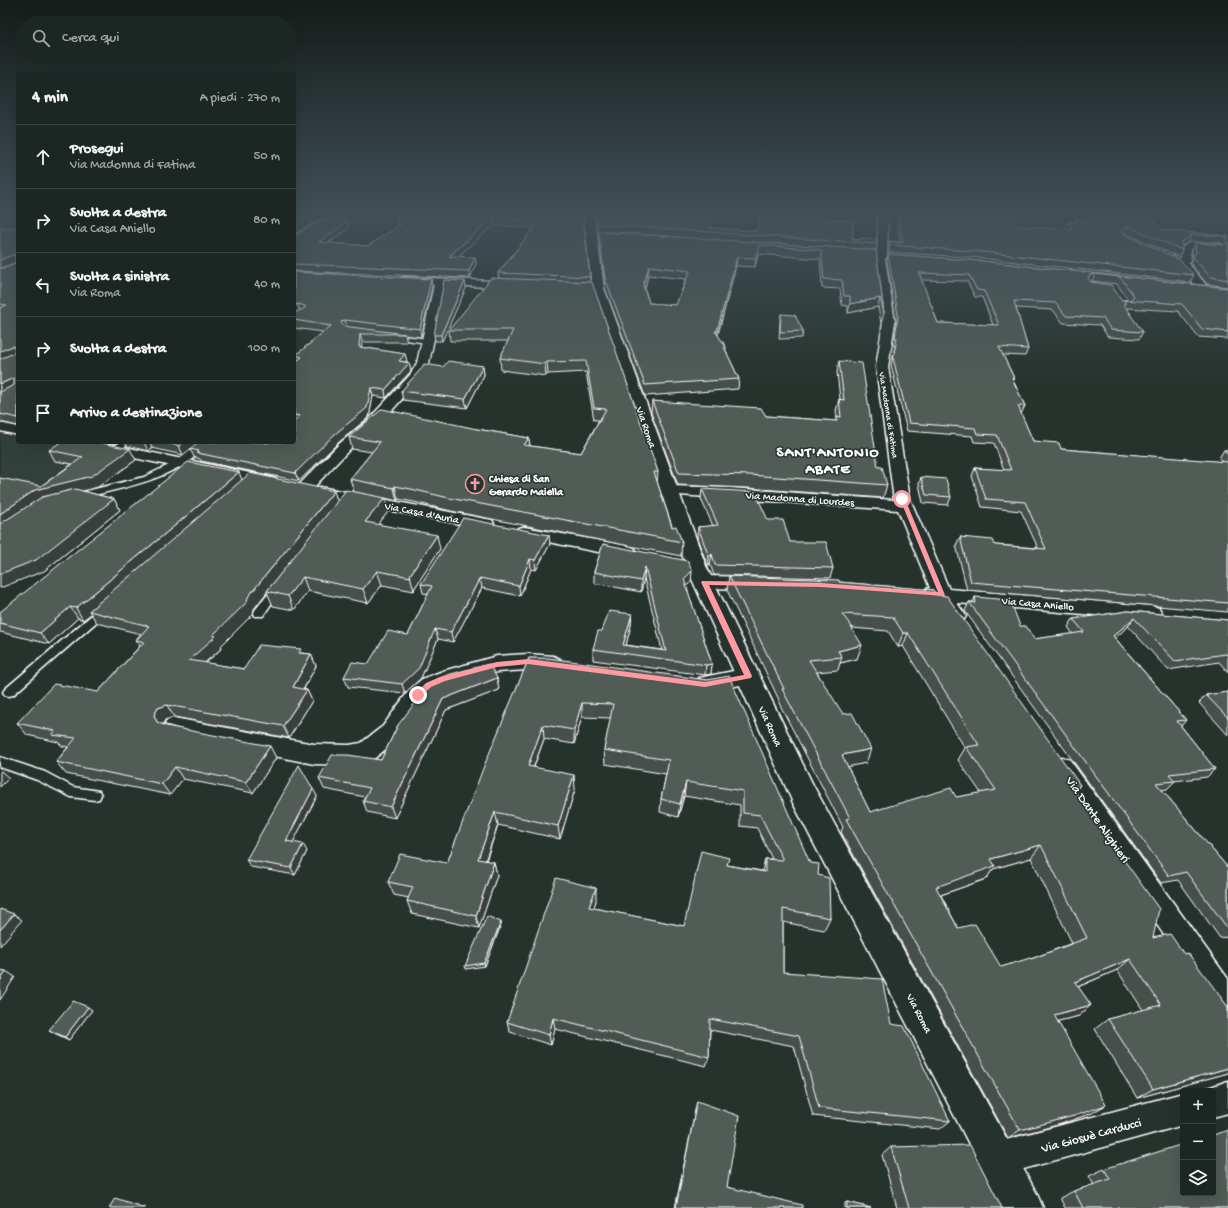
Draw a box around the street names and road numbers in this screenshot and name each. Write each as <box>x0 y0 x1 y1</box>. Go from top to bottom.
street label: Via Madonna di Fatima <box>875 370 900 460</box>
street label: Via Roma <box>632 405 658 451</box>
street label: Via Madonna di Lourdes <box>744 490 855 510</box>
street label: Via Casa d'Auria <box>383 501 461 527</box>
street label: Via Casa Aniello <box>1000 596 1075 614</box>
street label: Via Roma <box>754 704 784 749</box>
street label: Via Dante Alighieri <box>1061 774 1132 867</box>
street label: Via Roma <box>902 991 934 1036</box>
street label: Via Giosuè Carducci <box>1039 1116 1144 1157</box>

